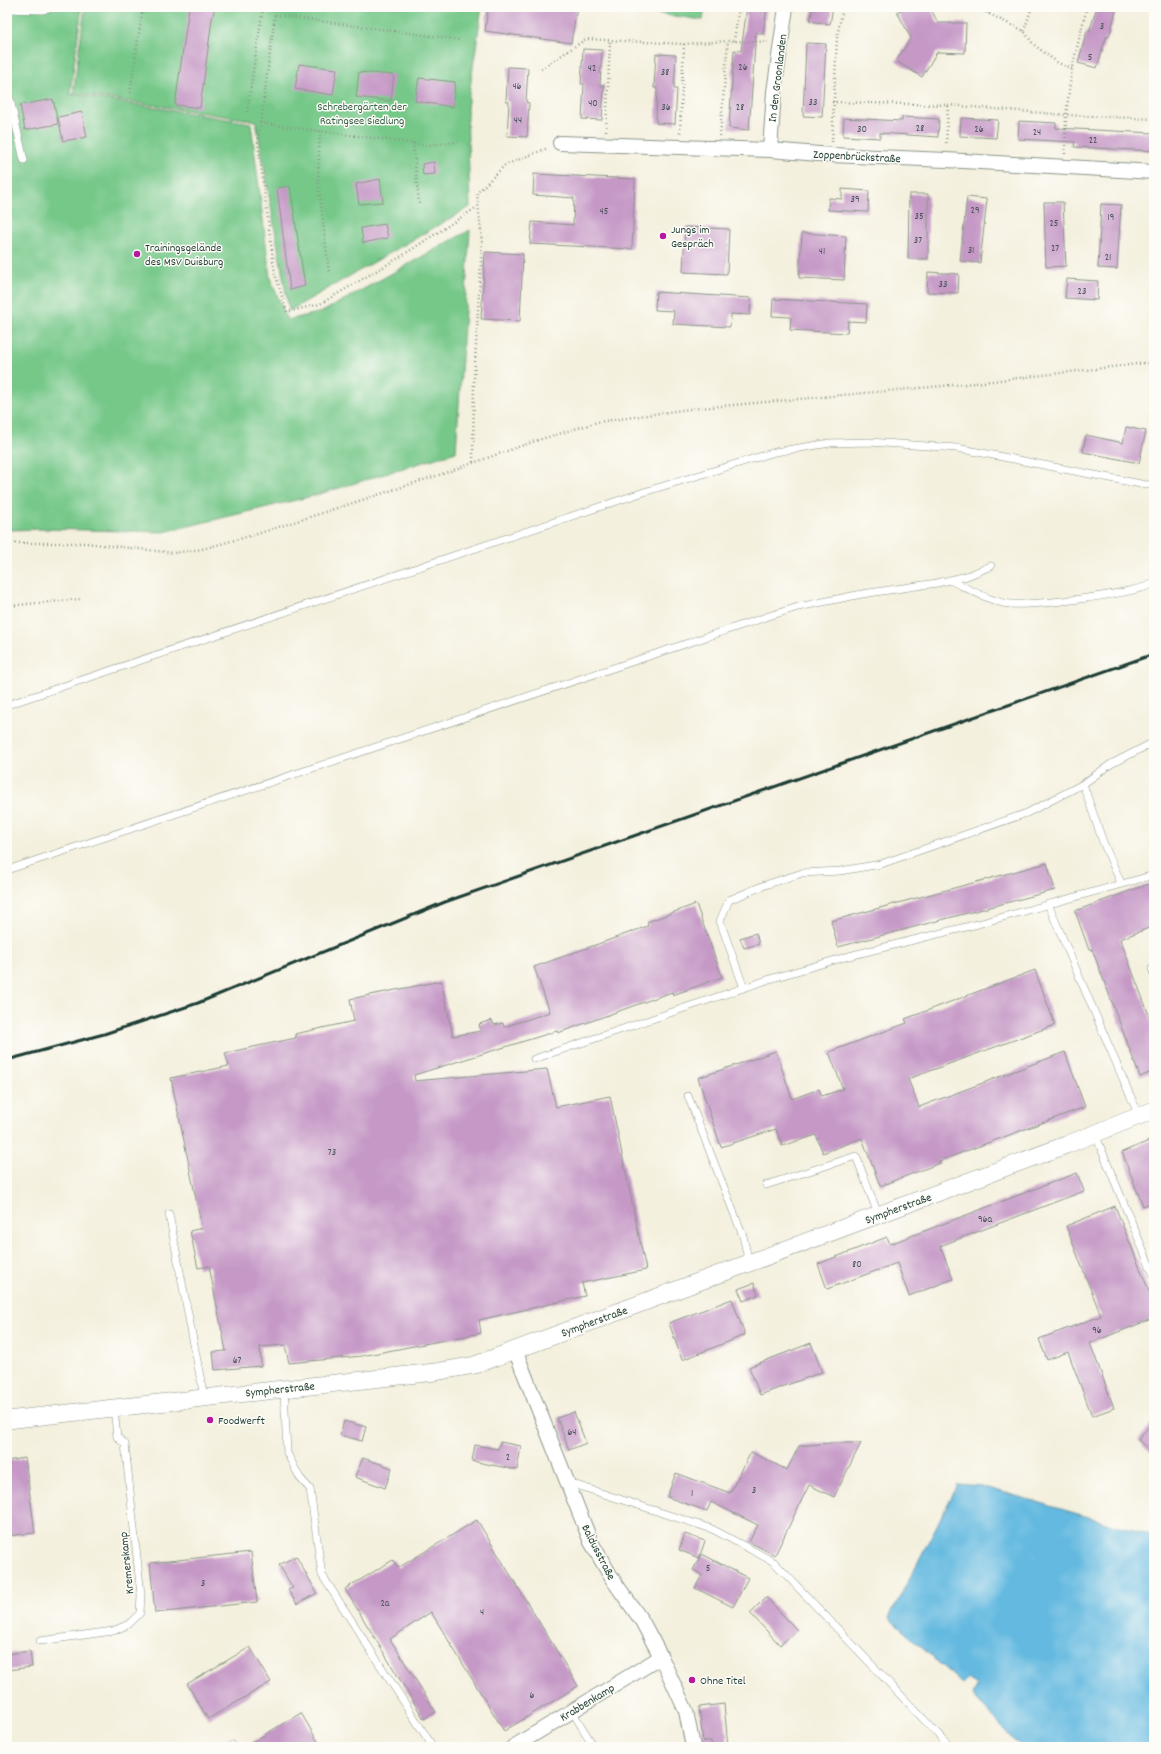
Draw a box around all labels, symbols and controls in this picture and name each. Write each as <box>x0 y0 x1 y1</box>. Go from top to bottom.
house number: 3 <box>1100 20 1104 34</box>
street label: In den Groonlanden <box>765 33 792 123</box>
house number: 5 <box>1088 51 1093 65</box>
house number: 26 <box>738 61 748 75</box>
house number: 42 <box>588 62 596 76</box>
house number: 38 <box>661 66 669 80</box>
house number: 46 <box>512 80 522 94</box>
house number: 33 <box>809 96 817 110</box>
house number: 40 <box>588 97 598 111</box>
park label: Schrebergärten der Ratingsee Siedlung <box>317 99 407 130</box>
house number: 36 <box>661 101 671 115</box>
house number: 28 <box>736 101 744 115</box>
house number: 44 <box>514 114 522 128</box>
house number: 28 <box>916 122 924 136</box>
house number: 30 <box>857 123 867 137</box>
house number: 26 <box>974 123 984 137</box>
house number: 24 <box>1033 126 1041 140</box>
house number: 22 <box>1089 134 1097 148</box>
street label: Zoppenbrückstraße <box>813 147 901 168</box>
house number: 39 <box>850 193 860 207</box>
house number: 29 <box>971 204 979 218</box>
house number: 45 <box>600 205 609 219</box>
house number: 35 <box>914 210 924 224</box>
house number: 19 <box>1108 211 1114 225</box>
house number: 25 <box>1050 217 1059 231</box>
place label: Jungs im Gespräch <box>671 222 714 253</box>
marker: Jungs im Gespräch <box>658 231 668 241</box>
house number: 37 <box>914 234 922 248</box>
place label: Trainingsgelände des MSV Duisburg <box>145 240 223 271</box>
house number: 27 <box>1051 242 1059 256</box>
house number: 31 <box>968 244 974 258</box>
house number: 41 <box>819 245 825 259</box>
marker: Trainingsgelände des MSV Duisburg <box>132 249 142 259</box>
house number: 21 <box>1105 251 1111 265</box>
house number: 33 <box>939 278 947 292</box>
house number: 23 <box>1078 285 1086 299</box>
house number: 73 <box>328 1146 336 1160</box>
street label: Sympherstraße <box>863 1190 934 1229</box>
house number: 96a <box>978 1213 992 1227</box>
house number: 80 <box>852 1258 862 1272</box>
street label: Sympherstraße <box>559 1303 630 1342</box>
house number: 96 <box>1092 1324 1102 1338</box>
house number: 67 <box>233 1354 242 1368</box>
street label: Sympherstraße <box>245 1378 316 1403</box>
place label: FoodWerft <box>218 1413 266 1430</box>
marker: FoodWerft <box>205 1415 215 1425</box>
house number: 64 <box>567 1426 577 1440</box>
house number: 2 <box>506 1451 510 1465</box>
house number: 3 <box>752 1484 756 1498</box>
house number: 1 <box>691 1487 693 1501</box>
street label: Baldusstraße <box>576 1522 619 1584</box>
street label: Kremerskamp <box>116 1531 139 1595</box>
house number: 5 <box>706 1562 711 1576</box>
house number: 3 <box>201 1577 205 1591</box>
house number: 2a <box>380 1597 390 1611</box>
house number: 4 <box>480 1606 484 1620</box>
place label: Ohne Titel <box>700 1673 746 1690</box>
marker: Ohne Titel <box>687 1675 697 1685</box>
street label: Krabbenkamp <box>557 1680 618 1726</box>
house number: 6 <box>530 1689 535 1703</box>

